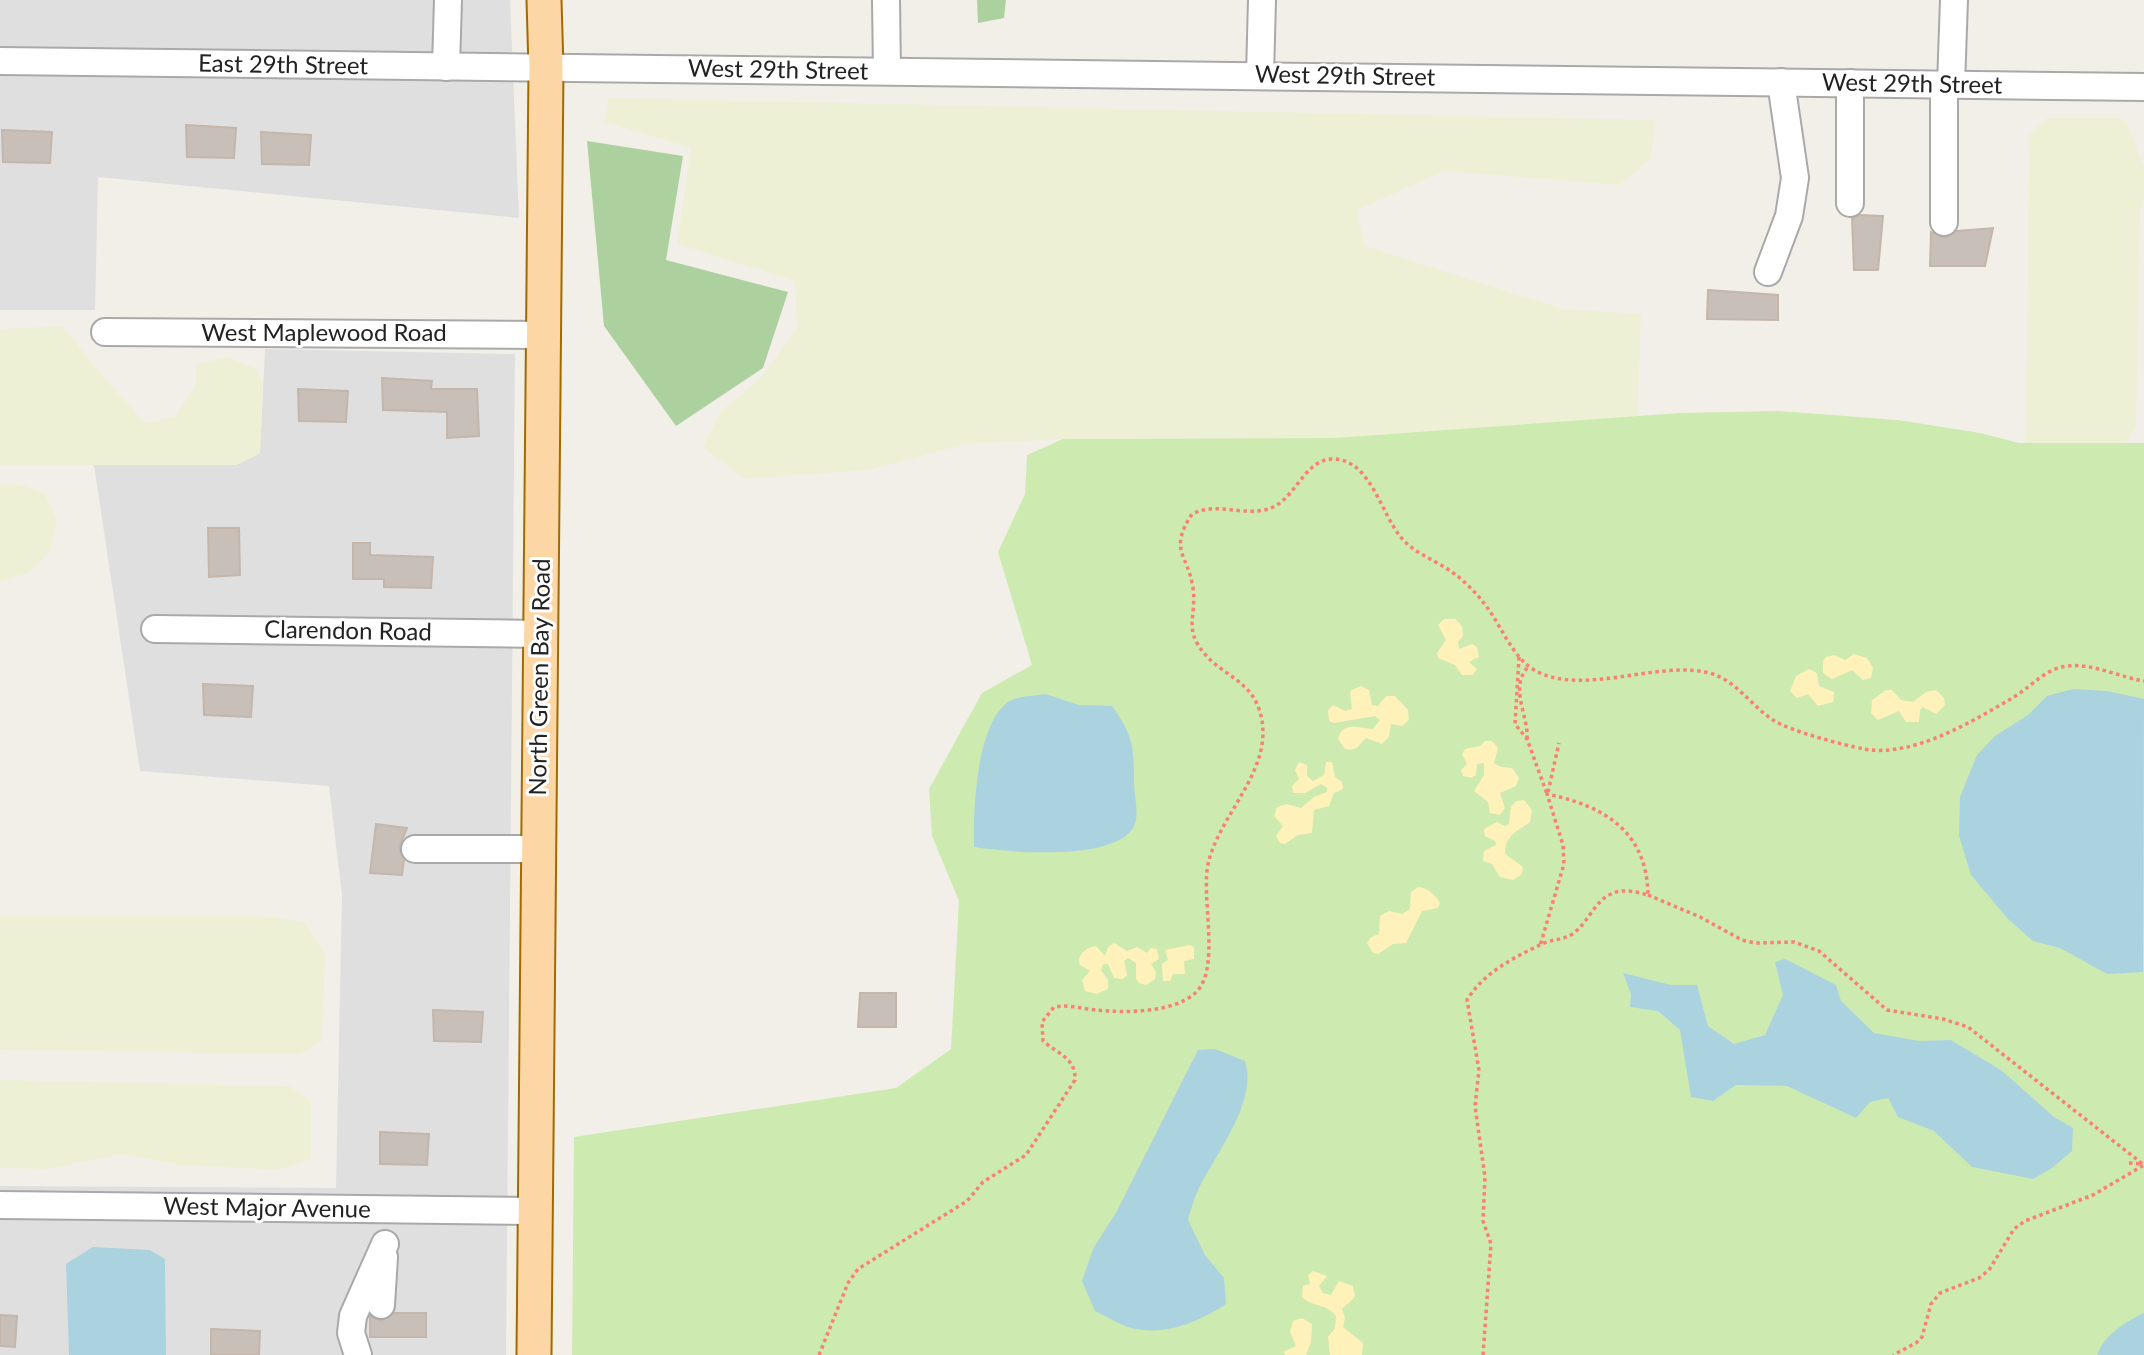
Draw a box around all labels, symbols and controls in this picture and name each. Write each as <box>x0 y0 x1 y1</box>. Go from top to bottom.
street label: East 29th Street <box>198 48 369 79</box>
street label: West 29th Street <box>688 52 869 85</box>
street label: West 29th Street <box>1255 58 1436 91</box>
street label: West 29th Street <box>1822 66 2003 99</box>
street label: West Maplewood Road <box>201 317 447 346</box>
street label: North Green Bay Road <box>522 558 555 796</box>
street label: Clarendon Road <box>264 614 432 645</box>
street label: West Major Avenue <box>163 1190 371 1223</box>

